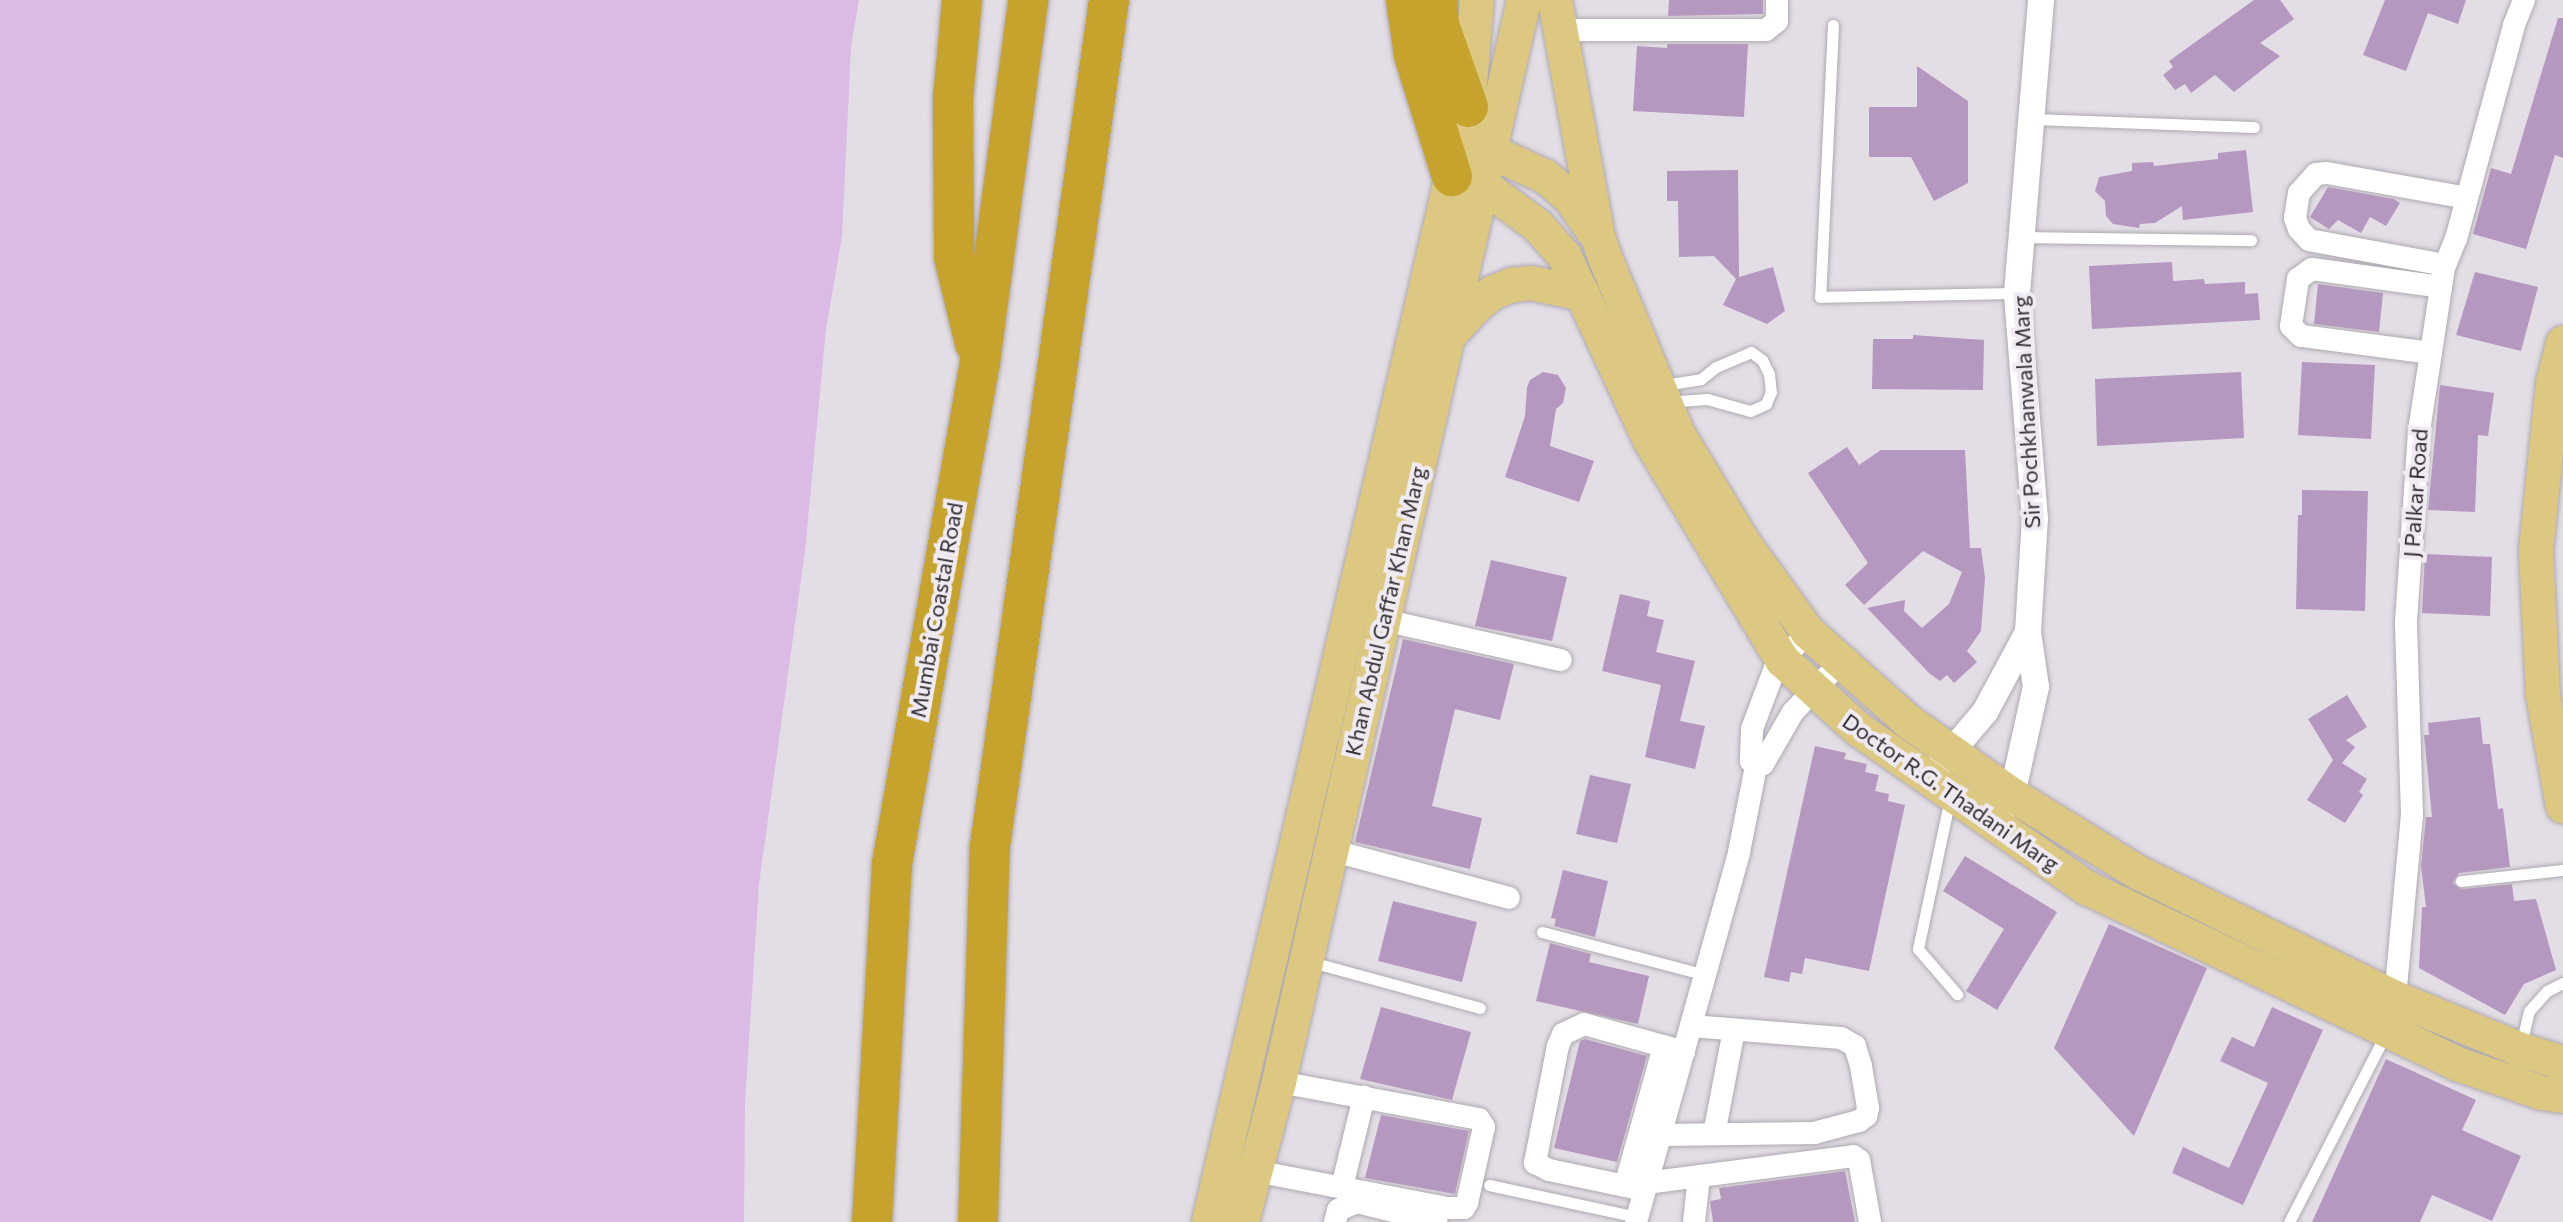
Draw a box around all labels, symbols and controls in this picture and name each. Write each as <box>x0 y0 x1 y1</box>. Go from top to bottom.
street label: Sir Pochkhanwala Marg <box>2007 295 2045 529</box>
street label: J Palkar Road <box>2397 428 2433 558</box>
street label: Khan Abdul Gaffar Khan Marg <box>1339 464 1431 758</box>
street label: Mumbai Coastal Road <box>904 500 968 720</box>
street label: Doctor R.G. Thadani Marg <box>1838 707 2064 877</box>

